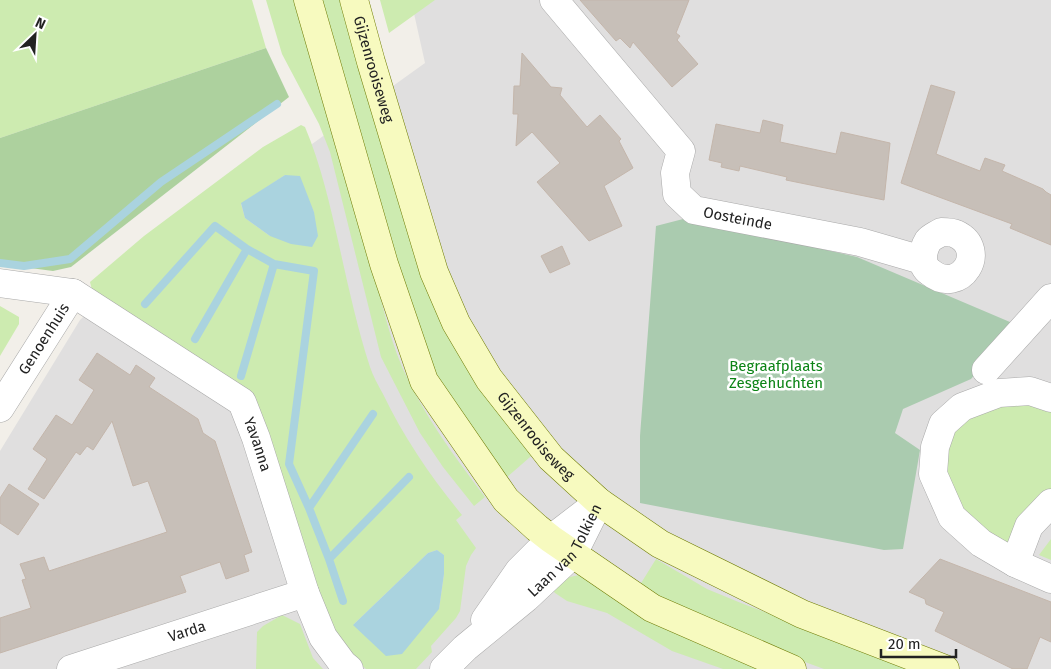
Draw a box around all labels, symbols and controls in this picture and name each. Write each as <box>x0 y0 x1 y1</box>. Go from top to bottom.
north arrow <box>10 10 60 60</box>
text: N <box>32 14 48 33</box>
street label: Gijzenrooiseweg <box>350 14 398 125</box>
street label: Oosteinde <box>702 203 774 234</box>
street label: Genoenhuis <box>15 300 73 378</box>
park label: Begraafplaats Zesgehuchten <box>729 357 823 392</box>
street label: Gijzenrooiseweg <box>493 388 578 484</box>
street label: Yavanna <box>240 415 275 474</box>
street label: Laan van Tolkien <box>524 501 606 601</box>
street label: Varda <box>166 617 208 646</box>
scale bar <box>881 626 956 658</box>
text: 20 m <box>888 635 921 653</box>

